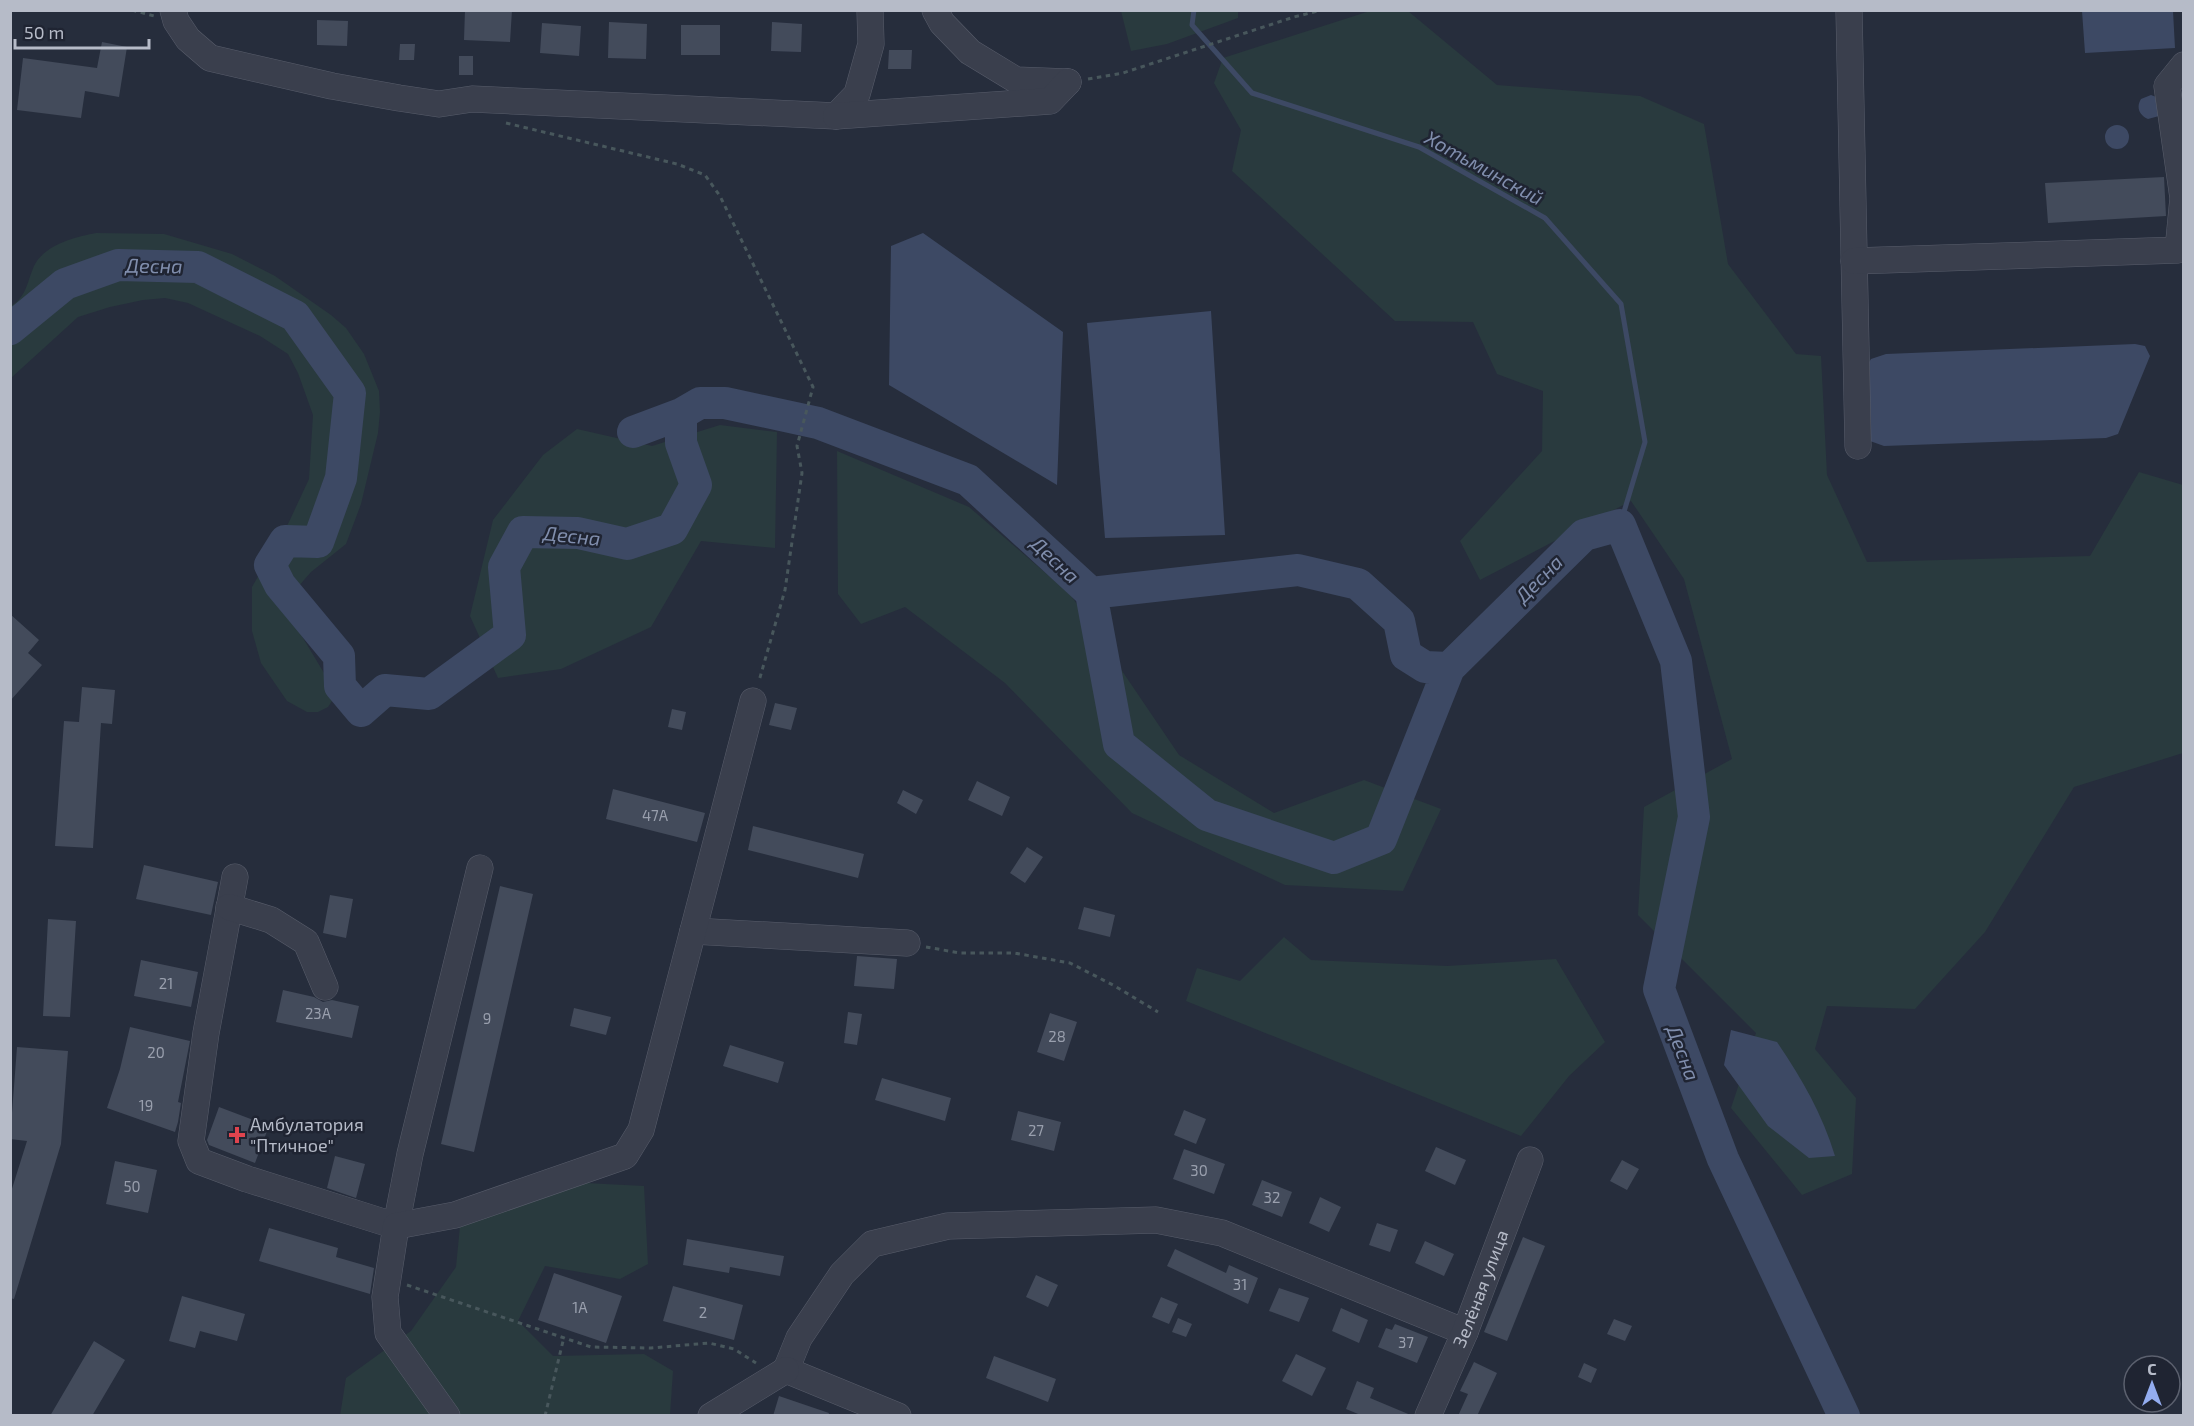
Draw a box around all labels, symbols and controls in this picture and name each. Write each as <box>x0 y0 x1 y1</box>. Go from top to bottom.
scale bar <box>15 12 148 50</box>
text: 50 m <box>24 21 64 43</box>
water label: Хотьминский <box>1420 124 1548 210</box>
water label: Десна <box>124 252 183 277</box>
water label: Десна <box>541 520 602 550</box>
water label: Десна <box>1026 530 1085 588</box>
water label: Десна <box>1509 550 1567 608</box>
house number: 47А <box>642 806 669 824</box>
house number: 21 <box>159 974 173 992</box>
house number: 23А <box>305 1004 332 1022</box>
house number: 9 <box>483 1009 491 1027</box>
water label: Десна <box>1662 1021 1705 1084</box>
house number: 28 <box>1048 1027 1066 1045</box>
house number: 20 <box>147 1043 165 1061</box>
house number: 19 <box>139 1096 153 1114</box>
place label: Амбулатория "Птичное" <box>250 1113 364 1156</box>
house number: 27 <box>1028 1121 1044 1139</box>
marker: Амбулатория "Птичное" <box>228 1126 246 1144</box>
house number: 30 <box>1190 1161 1208 1179</box>
house number: 50 <box>123 1177 141 1195</box>
house number: 32 <box>1264 1188 1280 1206</box>
street label: Зелёная улица <box>1448 1227 1513 1350</box>
house number: 31 <box>1233 1275 1247 1293</box>
house number: 1А <box>572 1298 588 1316</box>
house number: 2 <box>699 1303 707 1321</box>
house number: 37 <box>1398 1333 1414 1351</box>
north arrow <box>2122 1354 2182 1414</box>
text: С <box>2147 1359 2157 1378</box>

